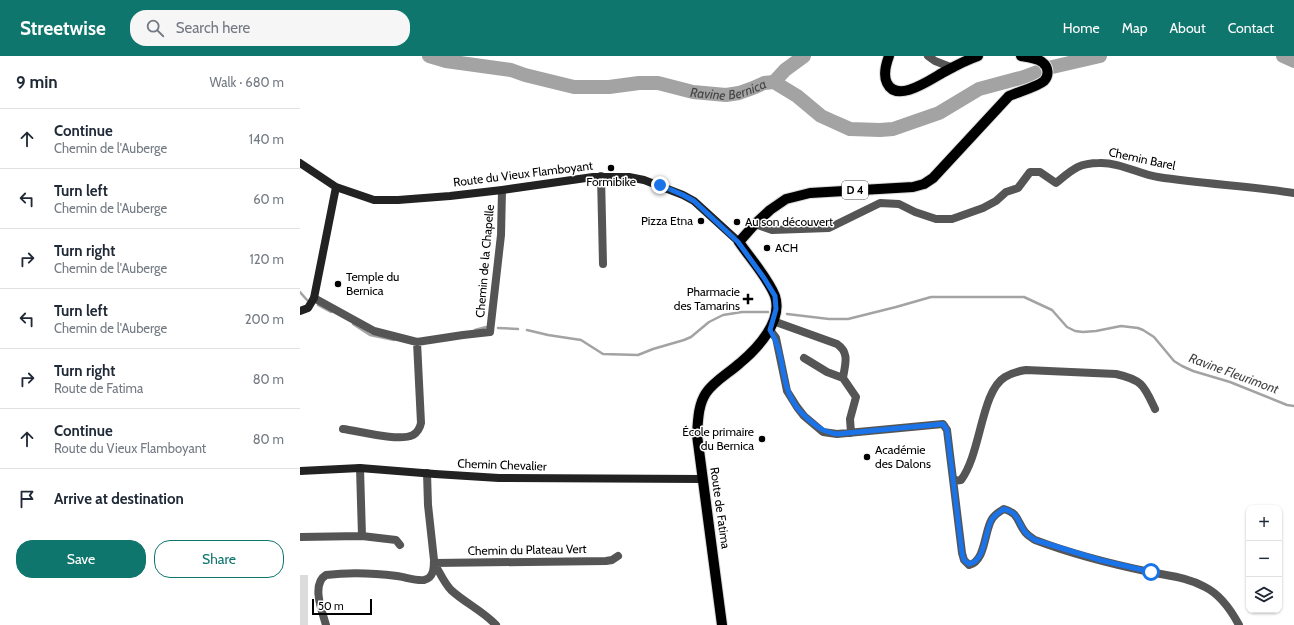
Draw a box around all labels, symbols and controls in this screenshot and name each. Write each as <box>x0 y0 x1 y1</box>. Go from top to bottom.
search box <box>130 10 410 46</box>
text: Streetwise <box>20 17 106 40</box>
icon: search <box>144 17 166 39</box>
text: Search here <box>176 19 250 37</box>
text: Home <box>1063 19 1100 37</box>
text: Map <box>1122 19 1147 37</box>
text: About <box>1169 19 1206 37</box>
text: Contact <box>1228 19 1274 37</box>
text: 9 min <box>16 72 58 92</box>
text: Walk · 680 m <box>209 74 284 90</box>
water label: Ravine Bernica <box>690 75 769 103</box>
text: Continue <box>54 122 113 140</box>
icon: ahead <box>16 128 38 150</box>
text: 140 m <box>249 131 284 147</box>
text: Chemin de l'Auberge <box>54 140 167 156</box>
street label: Chemin Barel <box>1107 144 1177 173</box>
street label: Route du Vieux Flamboyant <box>452 157 594 190</box>
marker: Formibike <box>606 163 616 173</box>
place label: Formibike <box>586 174 636 189</box>
route end <box>651 176 669 194</box>
road number: D 4 <box>842 181 868 199</box>
text: Turn left <box>54 182 108 200</box>
icon: left <box>16 188 38 210</box>
text: 60 m <box>253 191 284 207</box>
text: Chemin de l'Auberge <box>54 200 167 216</box>
street label: Chemin de la Chapelle <box>472 204 497 318</box>
place label: Pizza Etna <box>641 213 693 228</box>
place label: Au son découvert <box>745 214 833 229</box>
marker: Pizza Etna <box>696 216 706 226</box>
marker: Au son découvert <box>732 217 742 227</box>
place label: ACH <box>775 240 798 255</box>
text: Turn right <box>54 242 115 260</box>
marker: ACH <box>762 243 772 253</box>
icon: right <box>16 248 38 270</box>
text: 120 m <box>250 251 284 267</box>
text: Chemin de l'Auberge <box>54 260 167 276</box>
place label: Temple du Bernica <box>346 269 399 298</box>
marker: Temple du Bernica <box>333 279 343 289</box>
place label: Pharmacie des Tamarins <box>674 284 740 313</box>
marker: Pharmacie des Tamarins <box>743 294 753 304</box>
text: Turn left <box>54 302 108 320</box>
icon: left <box>16 308 38 330</box>
text: 200 m <box>245 311 284 327</box>
text: Chemin de l'Auberge <box>54 320 167 336</box>
water label: Ravine Fleurimont <box>1187 349 1282 397</box>
text: Turn right <box>54 362 115 380</box>
icon: right <box>16 368 38 390</box>
text: 80 m <box>253 371 284 387</box>
text: Route de Fatima <box>54 380 143 396</box>
text: Continue <box>54 422 113 440</box>
place label: École primaire du Bernica <box>682 424 754 453</box>
icon: ahead <box>16 428 38 450</box>
text: 80 m <box>253 431 284 447</box>
marker: École primaire du Bernica <box>757 434 767 444</box>
text: Route du Vieux Flamboyant <box>54 440 206 456</box>
place label: Académie des Dalons <box>875 442 931 471</box>
marker: Académie des Dalons <box>862 452 872 462</box>
street label: Chemin Chevalier <box>457 455 547 474</box>
street label: Route de Fatima <box>707 466 734 550</box>
icon: arrive <box>16 488 38 510</box>
text: Arrive at destination <box>54 490 184 508</box>
map controls <box>1246 505 1282 613</box>
button: + <box>1246 505 1282 541</box>
button: Save <box>16 540 146 578</box>
button: Share <box>154 540 284 578</box>
street label: Chemin du Plateau Vert <box>467 541 587 558</box>
button: − <box>1246 541 1282 577</box>
route start <box>1142 563 1160 581</box>
button: layers <box>1246 577 1282 613</box>
scale bar <box>312 597 372 616</box>
text: 50 m <box>318 599 344 613</box>

